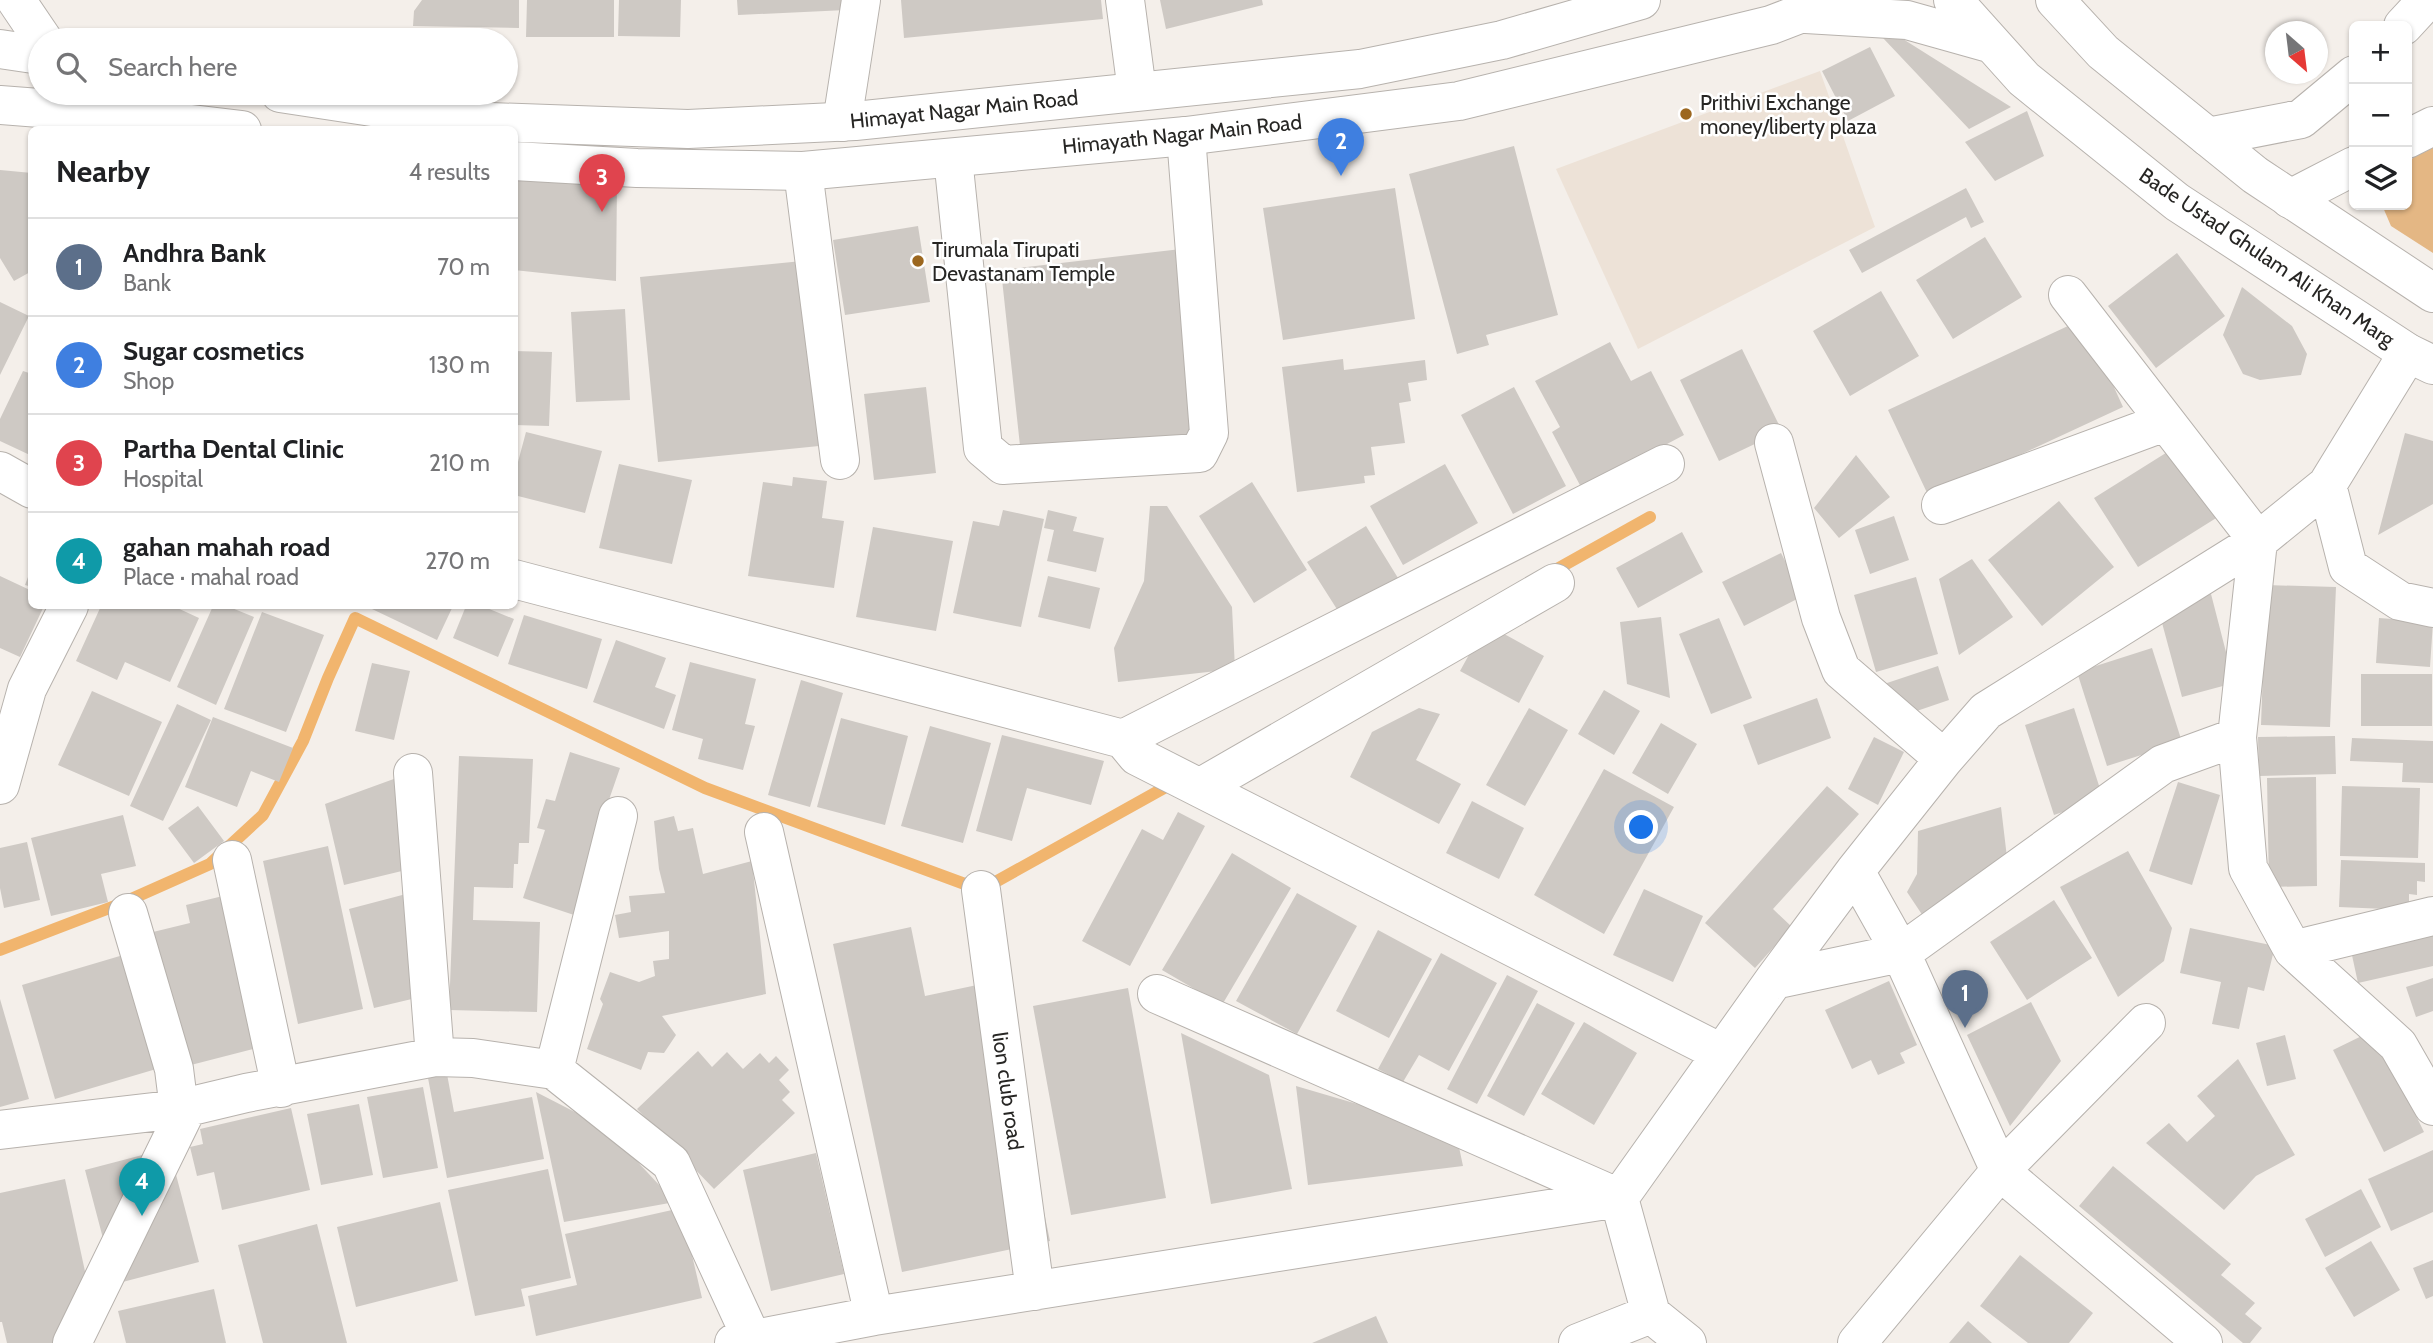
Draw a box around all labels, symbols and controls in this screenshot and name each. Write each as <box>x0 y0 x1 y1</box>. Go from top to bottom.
north arrow <box>2265 21 2328 84</box>
map controls <box>2349 21 2412 210</box>
button: + <box>2349 21 2412 84</box>
search box <box>28 28 518 105</box>
icon: search <box>52 48 90 86</box>
text: Search here <box>108 51 237 83</box>
button: − <box>2349 84 2412 147</box>
street label: Himayat Nagar Main Road <box>849 85 1079 133</box>
place label: Prithivi Exchange money/liberty plaza <box>1700 90 1877 139</box>
marker: Prithivi Exchange money/liberty plaza <box>1678 106 1694 122</box>
street label: Himayath Nagar Main Road <box>1061 109 1303 159</box>
pin: 2 <box>1318 118 1364 176</box>
button: layers <box>2349 147 2412 210</box>
text: Nearby <box>56 153 150 190</box>
pin: 3 <box>579 154 625 212</box>
text: 4 results <box>409 158 490 186</box>
street label: Bade Ustad Ghulam Ali Khan Marg <box>2135 162 2400 352</box>
text: Andhra Bank <box>123 237 266 269</box>
place label: Tirumala Tirupati Devastanam Temple <box>932 237 1115 286</box>
text: 1 <box>75 253 83 281</box>
text: 70 m <box>437 253 490 281</box>
marker: Tirumala Tirupati Devastanam Temple <box>910 253 926 269</box>
text: Bank <box>123 269 171 297</box>
text: Sugar cosmetics <box>123 335 304 367</box>
text: 2 <box>73 351 85 379</box>
text: 130 m <box>429 351 490 379</box>
text: Shop <box>123 367 174 395</box>
text: Partha Dental Clinic <box>123 433 344 465</box>
text: 3 <box>73 449 85 477</box>
text: 210 m <box>429 449 490 477</box>
text: Hospital <box>123 465 203 493</box>
text: gahan mahah road <box>123 531 330 563</box>
text: 4 <box>72 547 86 575</box>
text: 270 m <box>425 547 490 575</box>
text: Place · mahal road <box>123 563 299 591</box>
your location <box>1624 810 1658 844</box>
pin: 1 <box>1942 970 1988 1028</box>
street label: lion club road <box>987 1030 1029 1152</box>
pin: 4 <box>119 1158 165 1216</box>

